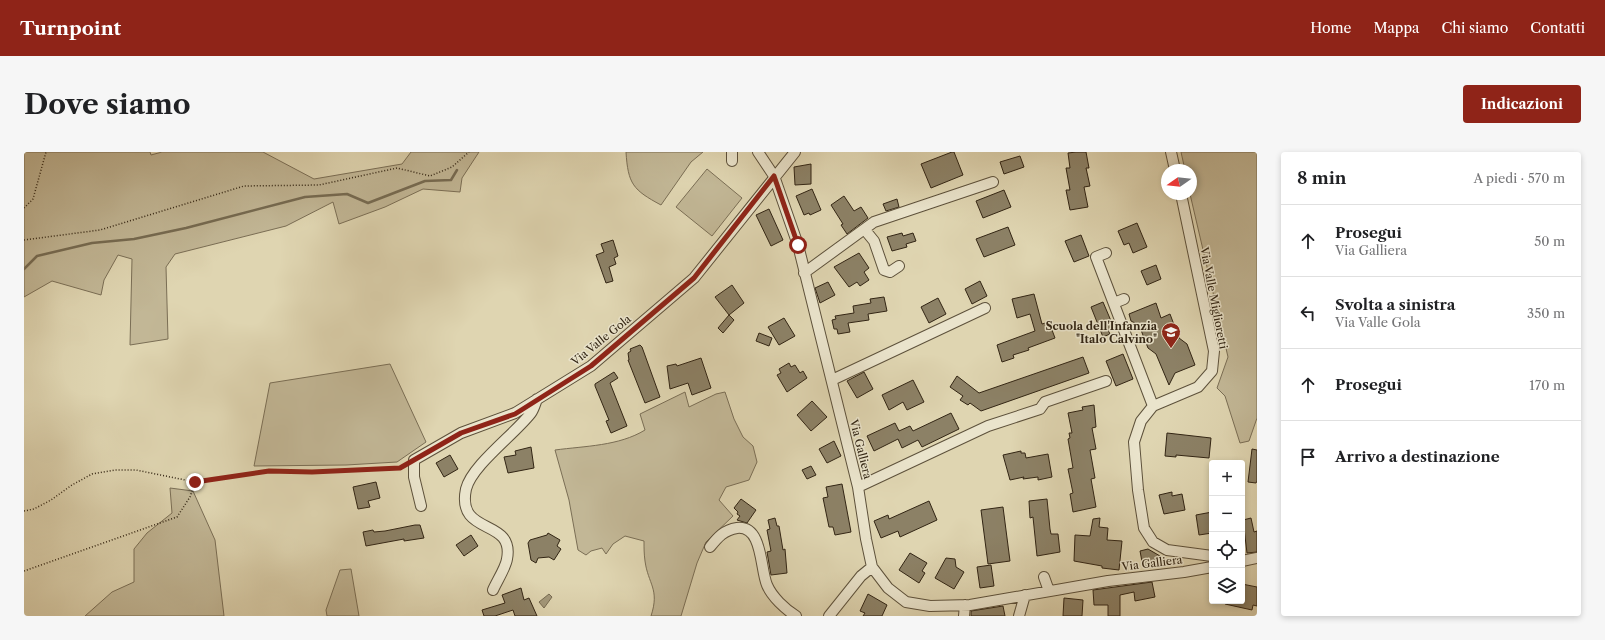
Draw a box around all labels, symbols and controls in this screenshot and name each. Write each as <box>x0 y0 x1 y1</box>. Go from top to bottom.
text: Turnpoint <box>20 17 121 40</box>
text: Home <box>1310 19 1351 37</box>
text: Mappa <box>1373 19 1419 37</box>
text: Chi siamo <box>1441 19 1508 37</box>
text: Contatti <box>1530 19 1585 37</box>
button: Indicazioni <box>1463 85 1581 123</box>
text: Dove siamo <box>24 87 191 121</box>
north arrow <box>1161 164 1197 200</box>
text: 8 min <box>1297 168 1346 188</box>
text: A piedi · 570 m <box>1473 170 1565 186</box>
text: Prosegui <box>1335 223 1402 242</box>
icon: ahead <box>1297 230 1319 252</box>
text: 50 m <box>1534 233 1565 249</box>
route start <box>789 236 807 254</box>
text: Via Galliera <box>1335 242 1407 258</box>
street label: Via Valle Miglioretti <box>1197 245 1231 351</box>
text: Svolta a sinistra <box>1335 295 1455 314</box>
icon: left <box>1297 302 1319 324</box>
text: 350 m <box>1527 305 1565 321</box>
street label: Via Valle Gola <box>568 312 634 369</box>
text: Via Valle Gola <box>1335 314 1421 330</box>
place label: Scuola dell'Infanzia "Italo Calvino" <box>1046 319 1158 346</box>
school or university icon: Scuola dell'Infanzia "Italo Calvino" <box>1160 321 1182 349</box>
icon: ahead <box>1297 374 1319 396</box>
text: Prosegui <box>1335 375 1402 394</box>
text: 170 m <box>1529 377 1565 393</box>
street label: Via Galliera <box>847 417 875 480</box>
icon: arrive <box>1297 446 1319 468</box>
text: Arrivo a destinazione <box>1335 447 1500 466</box>
map controls <box>1209 460 1245 604</box>
button: + <box>1209 460 1245 496</box>
route end <box>186 473 204 491</box>
button: − <box>1209 496 1245 532</box>
button: locate <box>1209 532 1245 568</box>
street label: Via Galliera <box>1120 552 1183 574</box>
button: layers <box>1209 568 1245 604</box>

